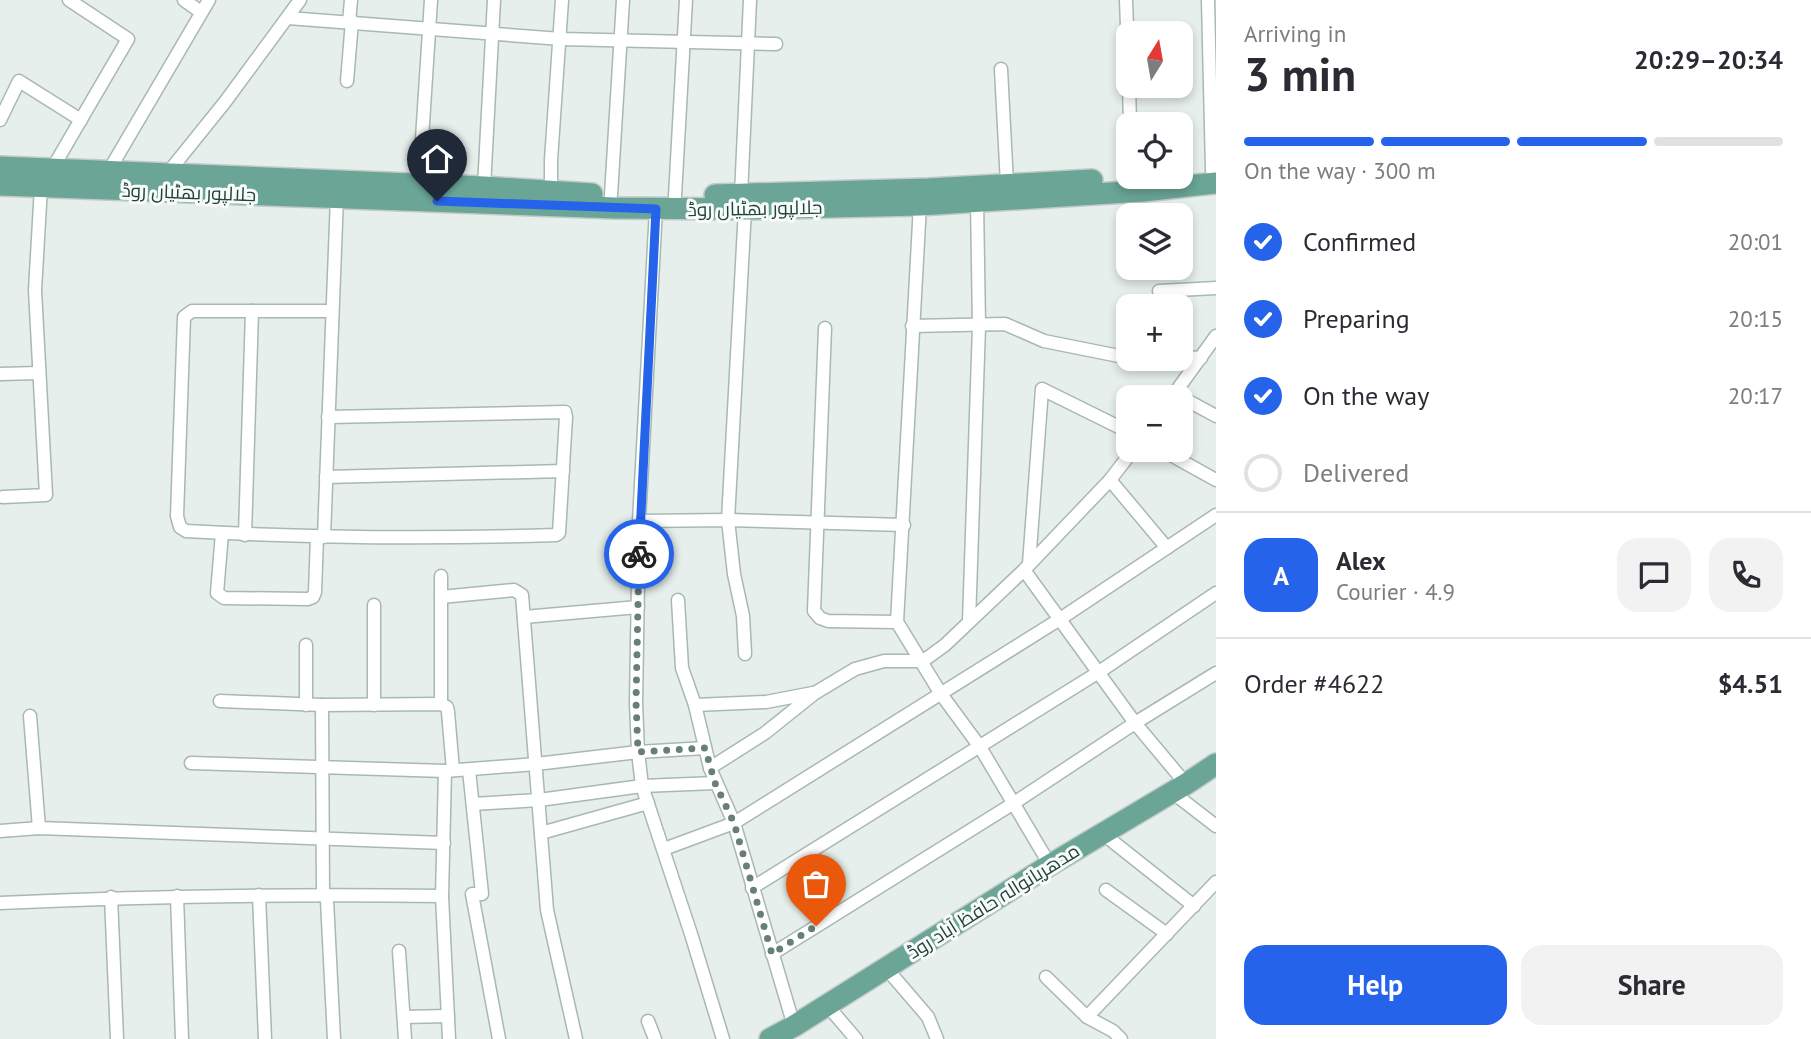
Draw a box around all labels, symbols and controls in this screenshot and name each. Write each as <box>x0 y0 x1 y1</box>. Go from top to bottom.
text: Arriving in <box>1244 19 1346 48</box>
north arrow <box>1116 21 1194 98</box>
map controls <box>1116 21 1193 462</box>
text: 20:29–20:34 <box>1634 43 1783 76</box>
text: 3 min <box>1244 44 1356 104</box>
button: locate <box>1116 112 1193 189</box>
pin <box>407 129 467 201</box>
icon: home <box>418 140 456 178</box>
text: On the way · 300 m <box>1244 156 1436 185</box>
street label: جلالپور بھٹیاں روڈ <box>121 178 257 206</box>
street label: جلالپور بھٹیاں روڈ <box>687 195 823 221</box>
button: layers <box>1116 203 1193 280</box>
icon: check <box>1244 223 1282 261</box>
text: Confirmed <box>1303 225 1416 258</box>
text: 20:01 <box>1728 227 1783 256</box>
button: + <box>1116 294 1193 371</box>
icon: check <box>1244 300 1282 338</box>
text: Preparing <box>1303 302 1410 335</box>
text: 20:15 <box>1728 304 1783 333</box>
icon: check <box>1244 377 1282 415</box>
text: On the way <box>1303 379 1429 412</box>
text: 20:17 <box>1728 381 1783 410</box>
button: − <box>1116 385 1193 462</box>
text: Delivered <box>1303 456 1409 489</box>
courier <box>604 519 674 589</box>
icon: bike <box>620 535 658 573</box>
button: chat <box>1617 538 1691 612</box>
button: phone <box>1709 538 1783 612</box>
text: Alex <box>1336 544 1386 577</box>
text: A <box>1273 559 1289 592</box>
text: Courier · 4.9 <box>1336 577 1455 606</box>
text: Order #4622 <box>1244 667 1384 700</box>
text: $4.51 <box>1718 667 1783 700</box>
street label: مدھریانوالہ حافظ آباد روڈ <box>902 838 1084 964</box>
pin <box>786 854 846 926</box>
icon: bag <box>797 865 835 903</box>
button: Help <box>1244 945 1507 1025</box>
button: Share <box>1521 945 1783 1025</box>

